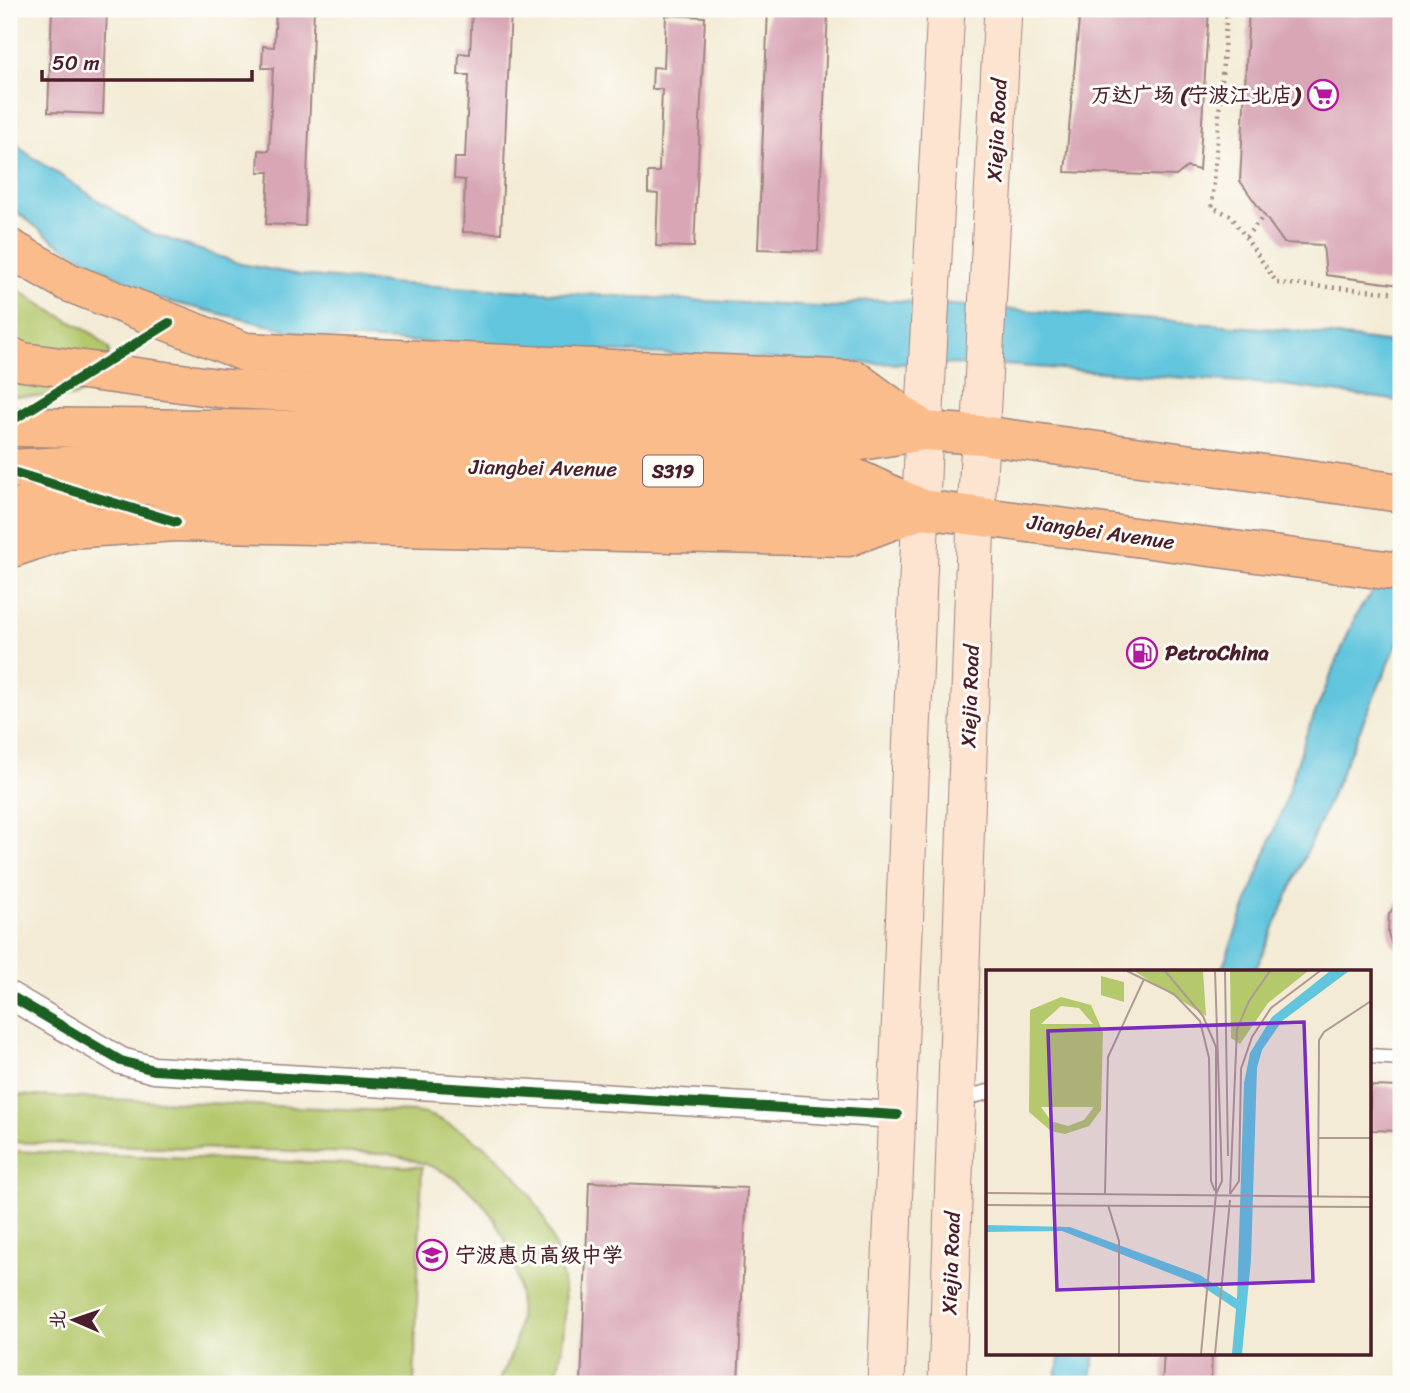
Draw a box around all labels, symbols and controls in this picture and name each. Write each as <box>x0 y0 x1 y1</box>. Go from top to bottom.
scale bar <box>42 38 252 82</box>
text: 50 m <box>52 44 100 82</box>
street label: Xiejia Road <box>975 76 1019 183</box>
place label: 万达广场 (宁波江北店) <box>1091 76 1302 114</box>
supermarket icon: 万达广场 (宁波江北店) <box>1306 78 1340 112</box>
street label: Jiangbei Avenue <box>467 448 618 488</box>
road number: S319 <box>643 456 703 486</box>
street label: Jiangbei Avenue <box>1024 503 1177 561</box>
place label: PetroChina <box>1165 634 1269 672</box>
fuel station icon: PetroChina <box>1125 636 1159 670</box>
street label: Xiejia Road <box>949 642 991 749</box>
inset map <box>986 970 1372 1354</box>
street label: Xiejia Road <box>930 1209 972 1316</box>
place label: 宁波惠贞高级中学 <box>455 1236 623 1274</box>
school or university icon: 宁波惠贞高级中学 <box>415 1238 449 1272</box>
north arrow <box>38 1284 108 1354</box>
text: 北 <box>41 1309 74 1330</box>

